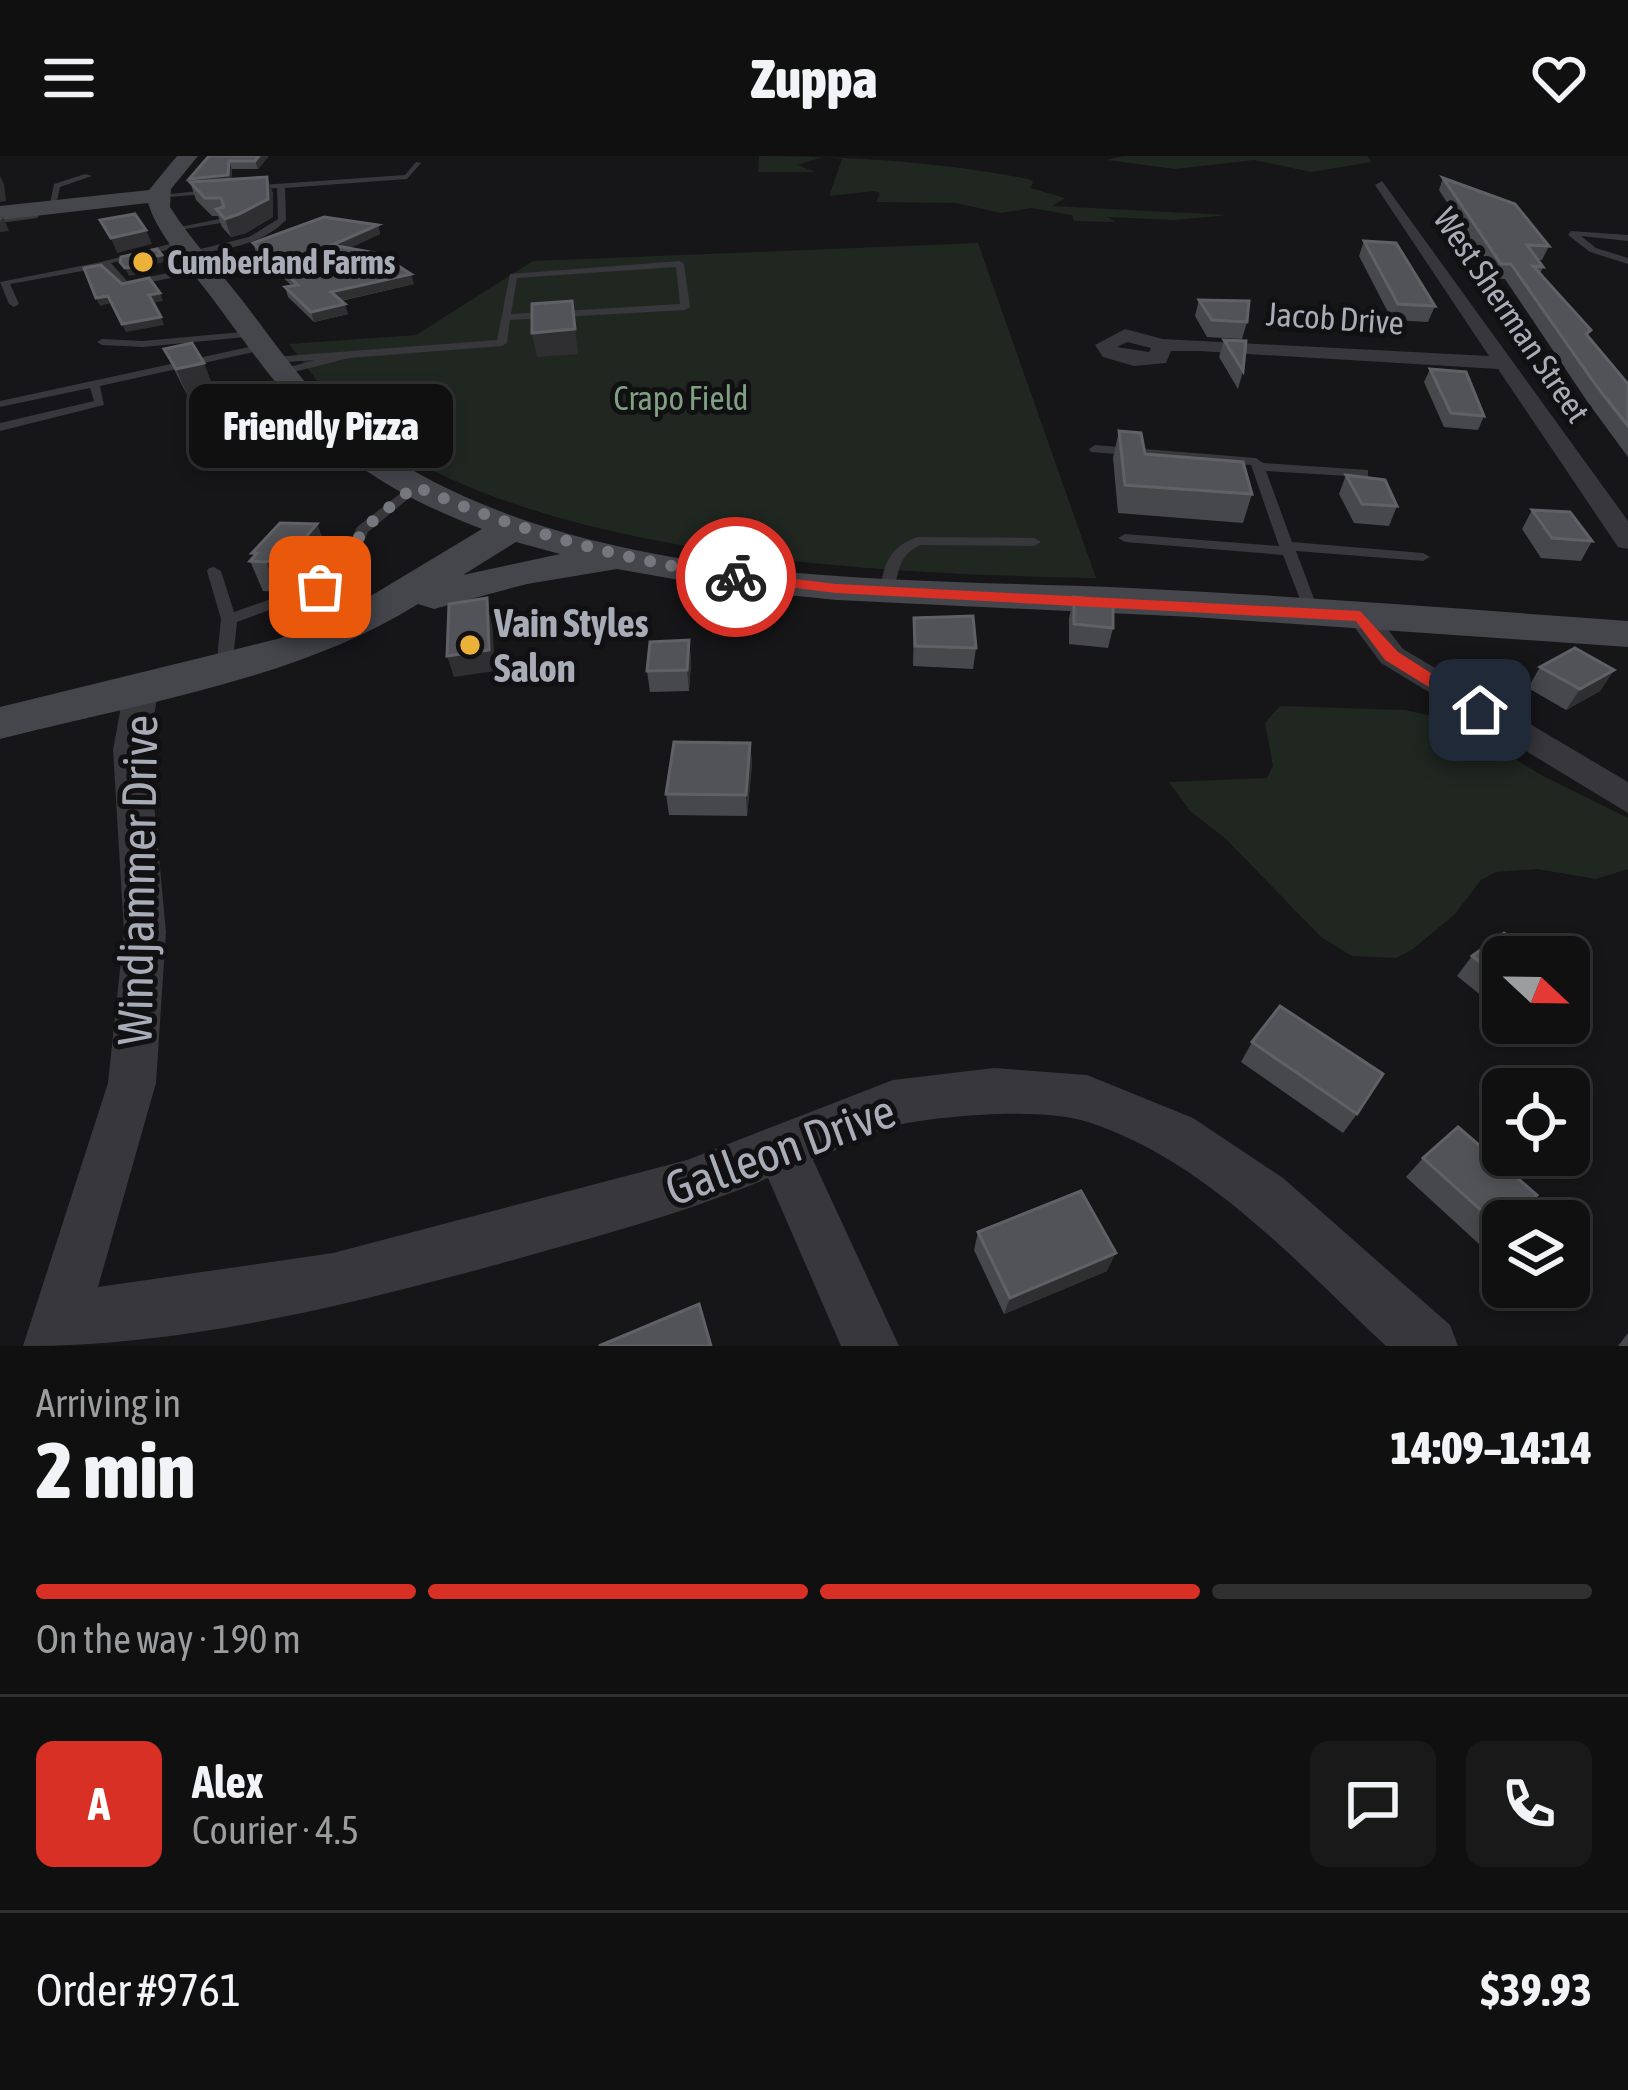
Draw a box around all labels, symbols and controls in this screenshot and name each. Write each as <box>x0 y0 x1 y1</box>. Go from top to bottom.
icon: menu <box>36 45 102 111</box>
icon: heart <box>1526 45 1592 111</box>
text: Zuppa <box>751 48 877 109</box>
street label: West Sherman Street <box>1426 201 1598 429</box>
place label: Cumberland Farms <box>167 243 396 281</box>
marker: Cumberland Farms <box>130 249 156 275</box>
street label: Jacob Drive <box>1265 294 1405 342</box>
park label: Crapo Field <box>614 379 748 417</box>
callout: Friendly Pizza <box>188 383 452 467</box>
text: Friendly Pizza <box>223 404 419 448</box>
courier <box>676 517 796 637</box>
pin <box>269 536 371 638</box>
icon: bike <box>703 544 769 610</box>
icon: bag <box>287 554 353 620</box>
place label: Vain Styles Salon <box>493 601 649 690</box>
marker: Vain Styles Salon <box>457 632 483 658</box>
pin <box>1429 659 1531 761</box>
icon: home <box>1447 677 1513 743</box>
street label: Windjammer Drive <box>107 715 167 1045</box>
north arrow <box>1482 936 1590 1044</box>
map controls <box>1482 936 1590 1308</box>
button: locate <box>1482 1068 1590 1176</box>
street label: Galleon Drive <box>658 1082 902 1216</box>
button: layers <box>1482 1200 1590 1308</box>
text: Arriving in <box>36 1381 181 1425</box>
text: 14:09–14:14 <box>1390 1422 1592 1474</box>
text: 2 min <box>36 1425 195 1515</box>
text: On the way · 190 m <box>36 1617 301 1661</box>
button: chat <box>1310 1741 1436 1867</box>
button: phone <box>1466 1741 1592 1867</box>
text: Alex <box>192 1756 264 1808</box>
text: A <box>88 1778 110 1830</box>
text: Courier · 4.5 <box>192 1808 359 1852</box>
text: Order #9761 <box>36 1964 241 2016</box>
text: $39.93 <box>1480 1964 1592 2016</box>

